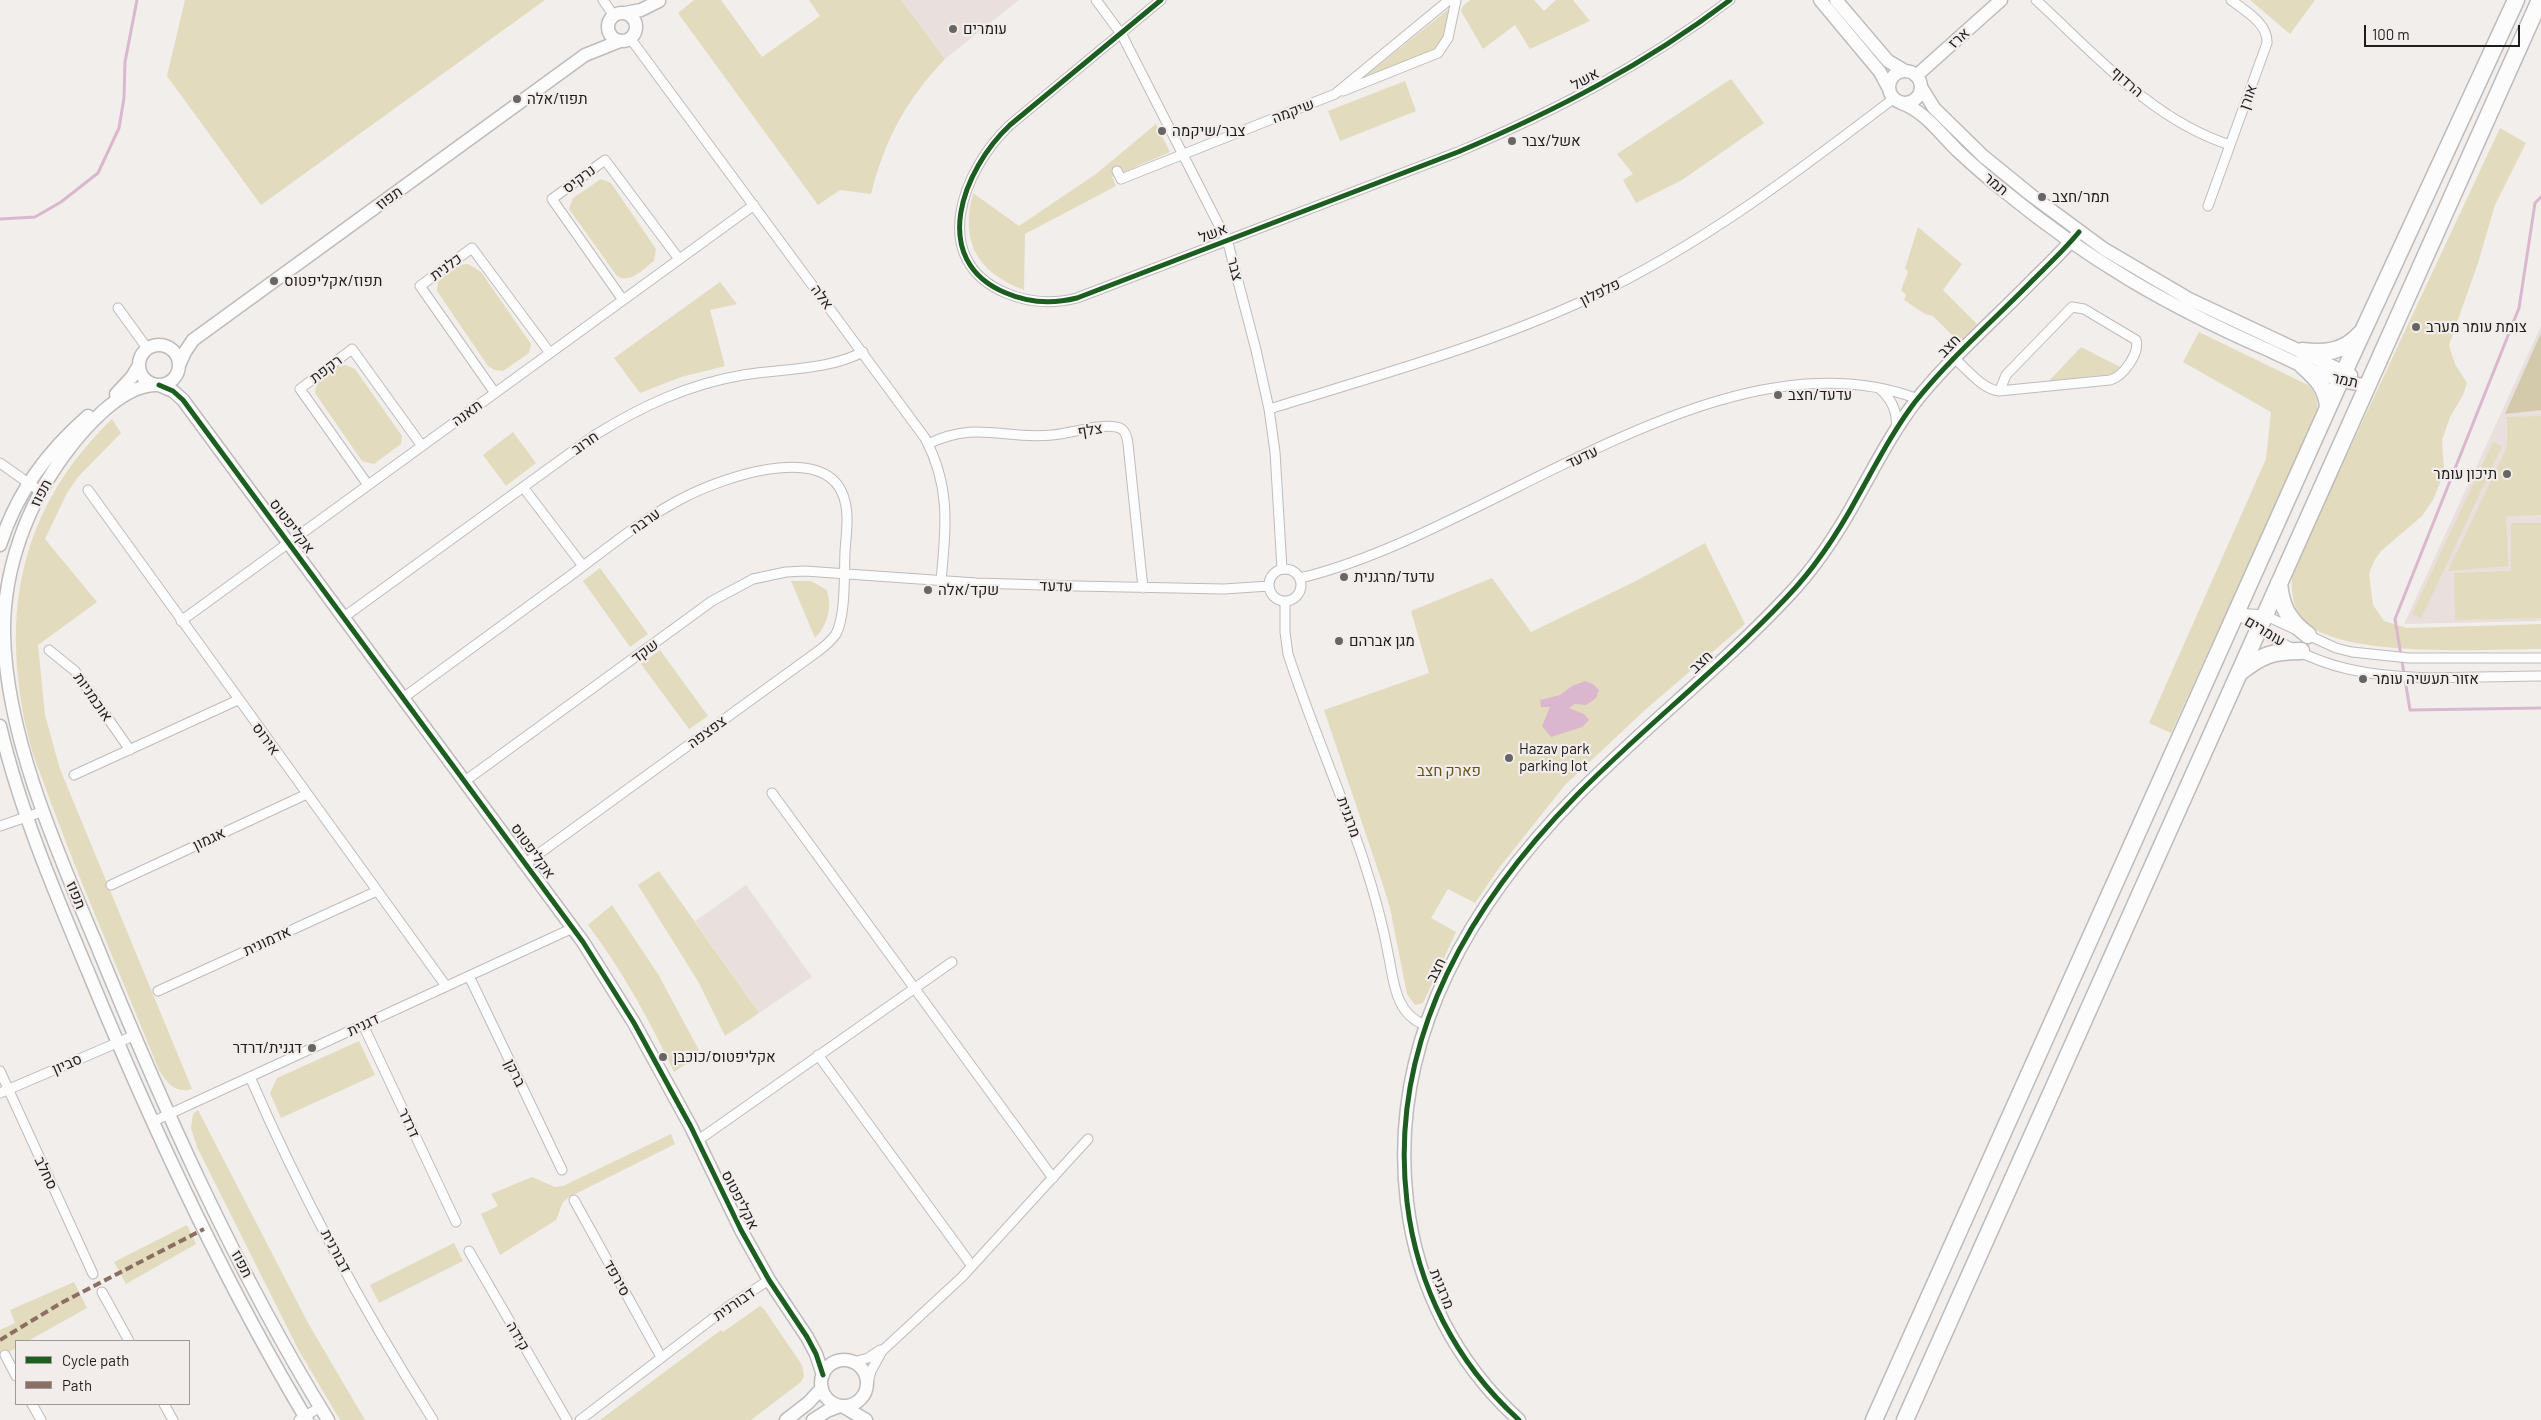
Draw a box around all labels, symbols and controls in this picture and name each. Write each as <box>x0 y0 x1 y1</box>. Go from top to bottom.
scale bar <box>2366 15 2522 47</box>
place label: עומרים <box>963 20 1007 38</box>
marker: עומרים <box>947 23 959 35</box>
street label: ארז <box>1945 24 1973 52</box>
text: 100 m <box>2372 25 2410 43</box>
street label: הרדוף <box>2107 63 2147 101</box>
street label: אשל <box>1568 64 1602 94</box>
street label: אורן <box>2235 82 2261 112</box>
place label: תפוז/אלה <box>527 90 588 108</box>
marker: תפוז/אלה <box>511 93 523 105</box>
street label: שיקמה <box>1269 95 1317 127</box>
place label: צבר/שיקמה <box>1172 122 1246 140</box>
marker: צבר/שיקמה <box>1156 125 1168 137</box>
place label: אשל/צבר <box>1522 132 1581 150</box>
marker: אשל/צבר <box>1506 135 1518 147</box>
street label: נרקיס <box>559 161 599 197</box>
street label: תמר <box>1980 169 2012 199</box>
street label: תפוז <box>372 182 406 214</box>
place label: תמר/חצב <box>2052 188 2109 206</box>
marker: תמר/חצב <box>2036 191 2048 203</box>
street label: אשל <box>1196 219 1230 247</box>
street label: כלנית <box>427 249 465 285</box>
street label: צבר <box>1223 255 1247 283</box>
place label: תפוז/אקליפטוס <box>284 272 382 290</box>
street label: פלפלון <box>1577 274 1623 310</box>
marker: תפוז/אקליפטוס <box>268 275 280 287</box>
street label: אלה <box>807 281 837 313</box>
place label: צומת עומר מערב <box>2426 318 2527 336</box>
marker: צומת עומר מערב <box>2410 321 2422 333</box>
street label: חצב <box>1934 331 1964 361</box>
street label: רקפת <box>306 351 346 387</box>
street label: תמר <box>2330 368 2360 392</box>
place label: עדעד/חצב <box>1788 386 1852 404</box>
marker: עדעד/חצב <box>1772 389 1784 401</box>
street label: תאנה <box>448 396 486 430</box>
street label: צלף <box>1076 419 1104 441</box>
street label: חרוב <box>568 427 602 459</box>
street label: עדעד <box>1563 442 1601 472</box>
place label: תיכון עומר <box>2433 465 2497 483</box>
marker: תיכון עומר <box>2501 468 2513 480</box>
street label: תפוז <box>26 476 56 510</box>
street label: אקליפטוס <box>266 495 318 557</box>
street label: ערבה <box>626 504 664 538</box>
place label: עדעד/מרגנית <box>1354 568 1435 586</box>
marker: עדעד/מרגנית <box>1338 571 1350 583</box>
street label: עדעד <box>1039 576 1073 596</box>
place label: שקד/אלה <box>938 581 999 599</box>
marker: שקד/אלה <box>922 584 934 596</box>
street label: עומרים <box>2241 612 2289 650</box>
place label: מגן אברהם <box>1349 632 1415 650</box>
street label: שקד <box>628 635 662 667</box>
marker: מגן אברהם <box>1333 635 1345 647</box>
street label: חצב <box>1686 647 1716 677</box>
street label: אוכמניות <box>70 669 116 725</box>
place label: אזור תעשיה עומר <box>2373 670 2479 688</box>
marker: אזור תעשיה עומר <box>2357 673 2369 685</box>
street label: צפצפה <box>684 712 730 752</box>
street label: אירוס <box>248 719 284 759</box>
place label: Hazav park parking lot <box>1519 740 1590 775</box>
marker: Hazav park parking lot <box>1503 752 1515 764</box>
park label: פארק חצב <box>1417 762 1481 780</box>
street label: מרגנית <box>1333 794 1365 840</box>
street label: אקליפטוס <box>507 820 559 882</box>
street label: אגמון <box>190 824 228 854</box>
street label: תפוז <box>62 878 90 912</box>
street label: אדמונית <box>240 922 294 960</box>
street label: חצב <box>1422 955 1450 985</box>
street label: דגנית <box>344 1010 382 1040</box>
place label: דגנית/דרדר <box>233 1039 302 1057</box>
marker: דגנית/דרדר <box>306 1042 318 1054</box>
place label: אקליפטוס/כוכבן <box>673 1048 776 1066</box>
street label: סביון <box>49 1050 85 1078</box>
marker: אקליפטוס/כוכבן <box>657 1051 669 1063</box>
street label: ברקן <box>501 1056 529 1090</box>
street label: דרדר <box>394 1105 424 1141</box>
street label: סחלב <box>31 1154 61 1192</box>
street label: אקליפטוס <box>717 1167 763 1233</box>
street label: דבורנית <box>317 1226 355 1276</box>
street label: תפוז <box>228 1247 256 1281</box>
street label: סירפד <box>600 1257 634 1299</box>
street label: מרגנית <box>1426 1266 1458 1312</box>
street label: דבורנית <box>710 1283 758 1325</box>
street label: קידה <box>503 1318 533 1354</box>
legend <box>15 1340 190 1405</box>
text: Cycle path <box>62 1351 129 1369</box>
text: Path <box>62 1376 92 1394</box>

